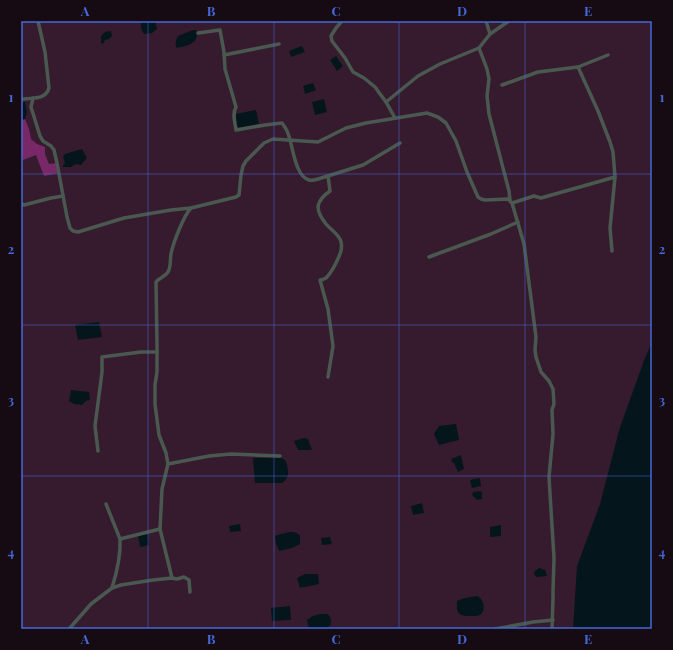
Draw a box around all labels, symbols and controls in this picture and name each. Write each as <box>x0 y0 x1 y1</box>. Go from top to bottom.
text: A <box>80 2 90 19</box>
text: B <box>207 2 216 19</box>
text: C <box>331 2 341 19</box>
text: D <box>457 2 467 19</box>
text: E <box>584 2 592 19</box>
text: 1 <box>9 88 14 105</box>
text: 1 <box>660 88 665 105</box>
text: 2 <box>8 240 15 257</box>
text: 2 <box>659 240 666 257</box>
text: 3 <box>8 391 14 408</box>
text: 3 <box>659 391 665 408</box>
text: 4 <box>8 543 15 560</box>
text: 4 <box>659 543 666 560</box>
text: A <box>80 630 90 647</box>
text: B <box>207 630 216 647</box>
text: C <box>331 630 341 647</box>
text: D <box>457 630 467 647</box>
text: E <box>584 630 592 647</box>

